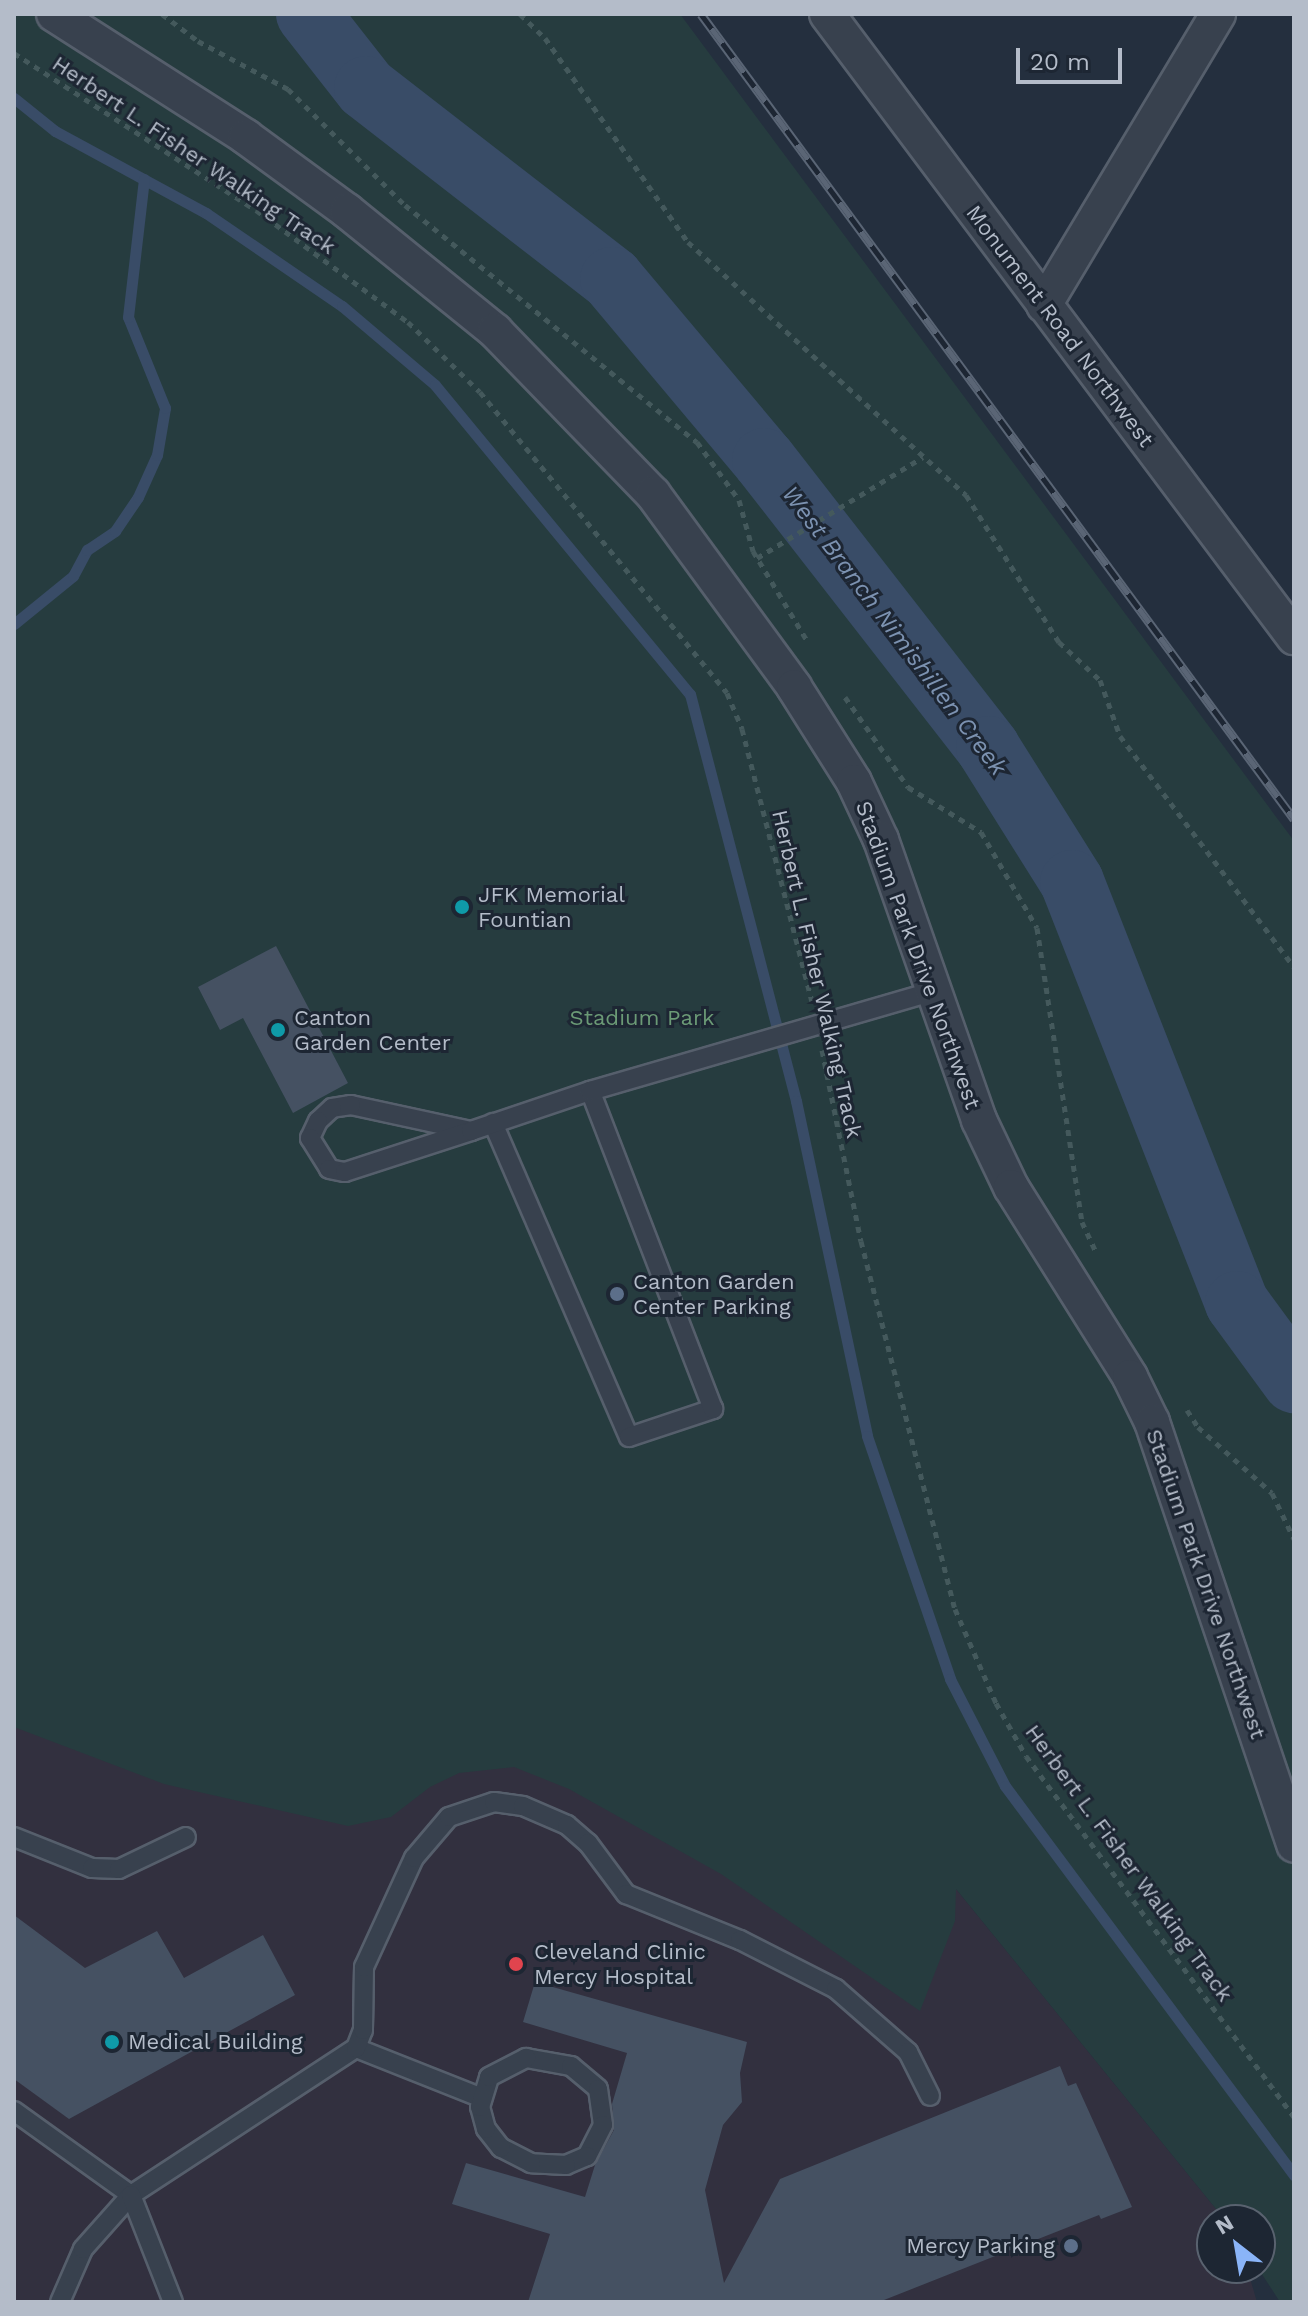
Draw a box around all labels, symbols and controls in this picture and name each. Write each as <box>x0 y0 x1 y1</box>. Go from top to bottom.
scale bar <box>1020 32 1126 82</box>
text: 20 m <box>1030 48 1090 76</box>
street label: Herbert L. Fisher Walking Track <box>47 50 341 260</box>
street label: Monument Road Northwest <box>960 200 1160 452</box>
water label: West Branch Nimishillen Creek <box>776 480 1012 782</box>
street label: Stadium Park Drive Northwest <box>850 797 986 1113</box>
street label: Herbert L. Fisher Walking Track <box>766 807 868 1141</box>
place label: JFK Memorial Fountian <box>478 881 625 932</box>
marker: JFK Memorial Fountian <box>453 898 471 916</box>
place label: Canton Garden Center <box>294 1004 451 1056</box>
park label: Stadium Park <box>570 1005 714 1031</box>
marker: Canton Garden Center <box>269 1021 287 1039</box>
place label: Canton Garden Center Parking <box>633 1268 795 1320</box>
marker: Canton Garden Center Parking <box>608 1285 626 1303</box>
street label: Stadium Park Drive Northwest <box>1140 1425 1272 1743</box>
street label: Herbert L. Fisher Walking Track <box>1019 1719 1239 2007</box>
place label: Cleveland Clinic Mercy Hospital <box>534 1938 706 1990</box>
marker: Cleveland Clinic Mercy Hospital <box>505 1953 527 1975</box>
place label: Medical Building <box>128 2029 303 2055</box>
marker: Medical Building <box>103 2033 121 2051</box>
north arrow <box>1196 2204 1276 2284</box>
text: N <box>1211 2210 1238 2240</box>
place label: Mercy Parking <box>906 2233 1055 2259</box>
marker: Mercy Parking <box>1062 2237 1080 2255</box>

